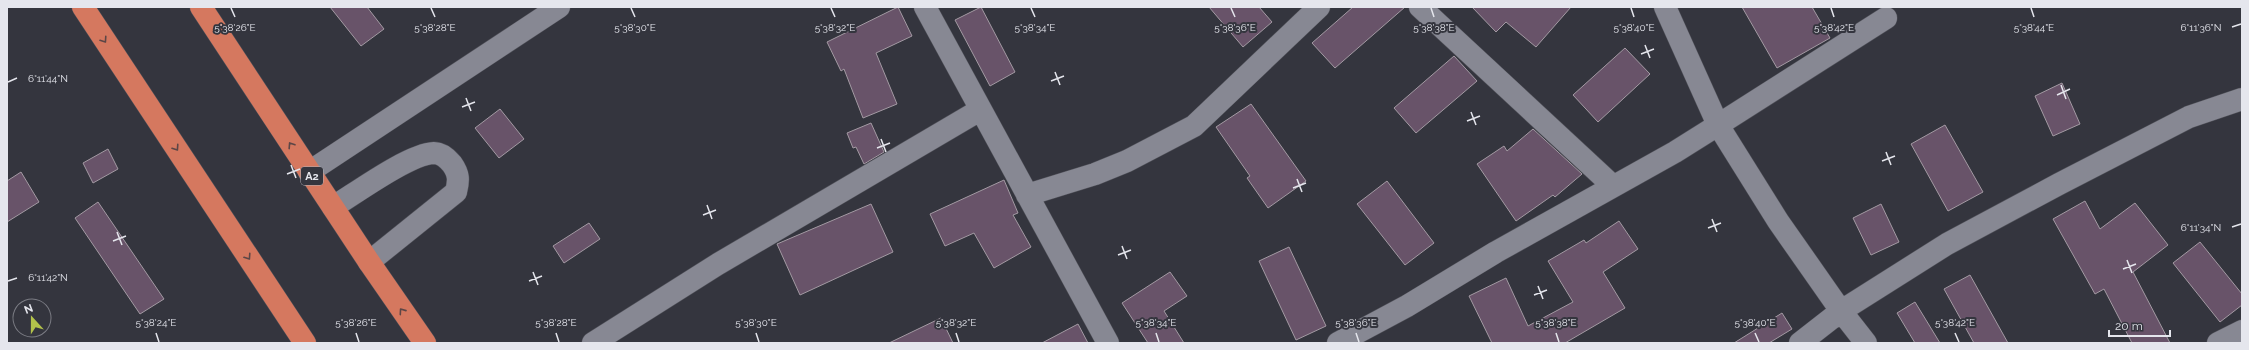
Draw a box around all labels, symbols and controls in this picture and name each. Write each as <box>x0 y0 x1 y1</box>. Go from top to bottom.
text: 5°38'26"E <box>214 22 256 33</box>
text: 5°38'28"E <box>414 22 456 33</box>
text: 5°38'30"E <box>614 22 656 33</box>
text: 5°38'32"E <box>815 22 855 33</box>
text: 5°38'34"E <box>1015 22 1055 33</box>
text: 5°38'36"E <box>1214 22 1256 33</box>
text: 5°38'38"E <box>1413 22 1455 33</box>
text: 5°38'40"E <box>1614 22 1654 33</box>
text: 5°38'42"E <box>1814 22 1854 33</box>
text: 5°38'44"E <box>2014 22 2054 33</box>
text: 6°11'36"N <box>2181 22 2221 33</box>
one-way arrow <box>99 36 107 43</box>
text: 6°11'44"N <box>28 73 68 84</box>
one-way arrow <box>289 142 296 149</box>
one-way arrow <box>171 144 178 151</box>
road number: A2 <box>301 167 323 185</box>
text: 6°11'34"N <box>2181 222 2221 233</box>
one-way arrow <box>243 253 250 260</box>
text: 6°11'42"N <box>28 272 68 283</box>
north arrow <box>12 298 52 338</box>
text: N <box>22 302 35 317</box>
one-way arrow <box>399 308 407 315</box>
scale bar <box>2109 312 2170 338</box>
text: 5°38'24"E <box>136 317 176 328</box>
text: 5°38'26"E <box>335 317 377 328</box>
text: 5°38'28"E <box>535 317 577 328</box>
text: 5°38'30"E <box>735 317 777 328</box>
text: 5°38'32"E <box>936 317 976 328</box>
text: 5°38'34"E <box>1136 317 1176 328</box>
text: 5°38'36"E <box>1335 317 1377 328</box>
text: 5°38'38"E <box>1535 317 1577 328</box>
text: 5°38'40"E <box>1735 317 1775 328</box>
text: 5°38'42"E <box>1935 317 1975 328</box>
text: 20 m <box>2115 319 2143 333</box>

